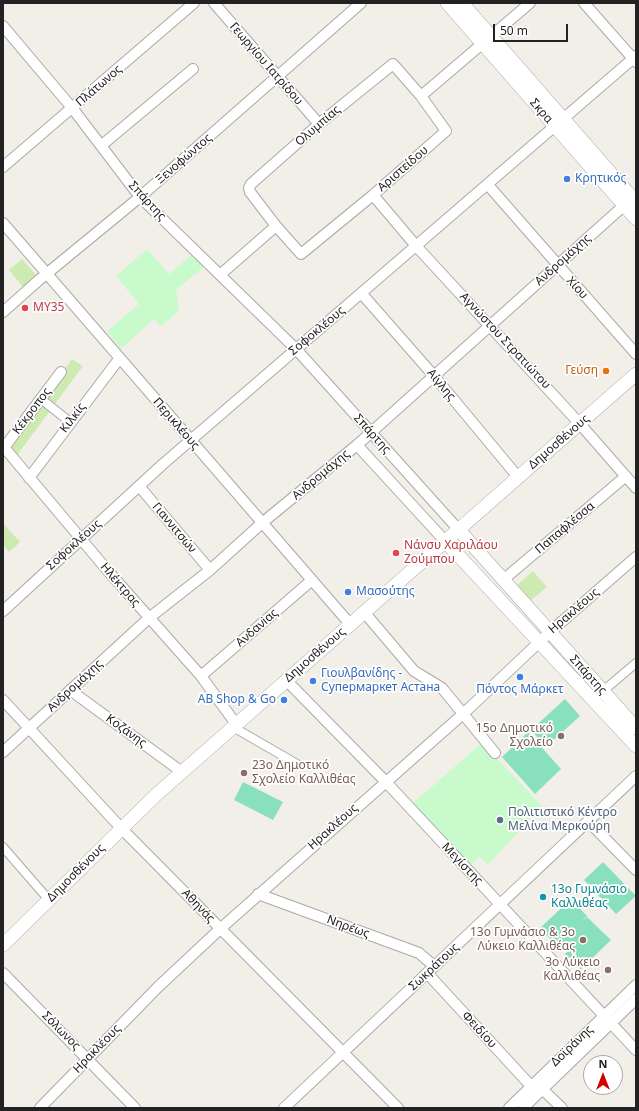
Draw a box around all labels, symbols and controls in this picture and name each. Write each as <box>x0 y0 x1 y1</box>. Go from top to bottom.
scale bar <box>495 16 570 42</box>
street label: Γεωργίου Ιατρίδου <box>226 20 306 108</box>
text: 50 m <box>500 22 528 39</box>
street label: Πλάτωνος <box>73 62 125 110</box>
street label: Σκρα <box>526 96 556 126</box>
street label: Ολυμπίας <box>293 103 343 149</box>
street label: Ξενοφώντος <box>153 131 215 187</box>
street label: Αριστείδου <box>375 143 431 195</box>
place label: Κρητικός <box>575 172 626 186</box>
marker: Κρητικός <box>562 174 572 184</box>
street label: Σπάρτης <box>125 178 169 224</box>
street label: Ανδρομάχης <box>532 231 594 289</box>
street label: Χίου <box>563 274 591 302</box>
street label: Αγνώστου Στρατιώτου <box>457 290 553 392</box>
place label: MY35 <box>33 301 64 315</box>
marker: MY35 <box>20 303 30 313</box>
street label: Σοφοκλέους <box>286 303 348 359</box>
place label: Γεύση <box>565 364 598 378</box>
street label: Αίγλης <box>424 366 458 404</box>
marker: Γεύση <box>601 366 611 376</box>
street label: Κέκροπος <box>10 385 54 437</box>
street label: Περικλέους <box>150 395 202 453</box>
street label: Κιλκίς <box>57 400 89 436</box>
street label: Σπάρτης <box>351 411 393 457</box>
street label: Δημοσθένους <box>526 412 592 472</box>
street label: Ανδρομάχης <box>289 447 353 503</box>
street label: Παπαφλέσσα <box>532 499 598 557</box>
street label: Γιαννιτσών <box>149 500 199 556</box>
street label: Σοφοκλέους <box>44 517 104 573</box>
place label: Νάνσυ Χαριλάου Ζούμπου <box>404 539 498 567</box>
marker: Νάνσυ Χαριλάου Ζούμπου <box>391 548 401 558</box>
street label: Ηλέκτρας <box>97 560 143 610</box>
place label: Μασούτης <box>356 585 415 599</box>
street label: Ηρακλέους <box>546 585 602 637</box>
marker: Μασούτης <box>343 587 353 597</box>
street label: Ανδανiας <box>233 606 281 650</box>
street label: Δημοσθένους <box>282 625 348 685</box>
street label: Σπάρτης <box>567 652 609 698</box>
street label: Ανδρομάχης <box>44 657 106 715</box>
place label: Γιουλβανίδης - Супермаркет Астана <box>321 667 440 695</box>
marker: Πόντος Μάρκετ <box>515 672 525 682</box>
marker: Γιουλβανίδης - Супермаркет Астана <box>308 676 318 686</box>
place label: Πόντος Μάρκετ <box>476 683 564 697</box>
place label: AB Shop & Go <box>198 693 276 707</box>
marker: AB Shop & Go <box>279 695 289 705</box>
street label: Κοζάνης <box>103 711 149 751</box>
place label: 15ο Δημοτικό Σχολείο <box>476 722 553 750</box>
marker: 15ο Δημοτικό Σχολείο <box>556 731 566 741</box>
place label: 23ο Δημοτικό Σχολείο Καλλιθέας <box>252 759 355 787</box>
marker: 23ο Δημοτικό Σχολείο Καλλιθέας <box>239 768 249 778</box>
street label: Ηρακλέους <box>305 801 361 853</box>
place label: Πολιτιστικό Κέντρο Μελίνα Μερκούρη <box>508 806 617 834</box>
marker: Πολιτιστικό Κέντρο Μελίνα Μερκούρη <box>495 815 505 825</box>
street label: Μεγίστης <box>438 840 486 888</box>
street label: Δημοσθένους <box>44 841 108 905</box>
place label: 13ο Γυμνάσιο Καλλιθέας <box>551 883 627 911</box>
street label: Αθηνάς <box>178 886 218 926</box>
marker: 13ο Γυμνάσιο Καλλιθέας <box>538 892 548 902</box>
street label: Νηρέως <box>325 913 371 941</box>
place label: 13ο Γυμνάσιο & 3ο Λύκειο Καλλιθέας <box>470 926 575 954</box>
marker: 13ο Γυμνάσιο & 3ο Λύκειο Καλλιθέας <box>578 935 588 945</box>
street label: Σωκράτους <box>406 940 462 994</box>
place label: 3ο Λύκειο Καλλιθέας <box>543 956 600 984</box>
marker: 3ο Λύκειο Καλλιθέας <box>603 965 613 975</box>
street label: Σόλωνος <box>39 1009 83 1053</box>
street label: Φειδίου <box>458 1009 500 1051</box>
street label: Ηρακλέους <box>70 1022 124 1076</box>
street label: Δοϊράνης <box>548 1022 596 1070</box>
north arrow <box>583 1055 623 1095</box>
text: N <box>599 1056 607 1071</box>

